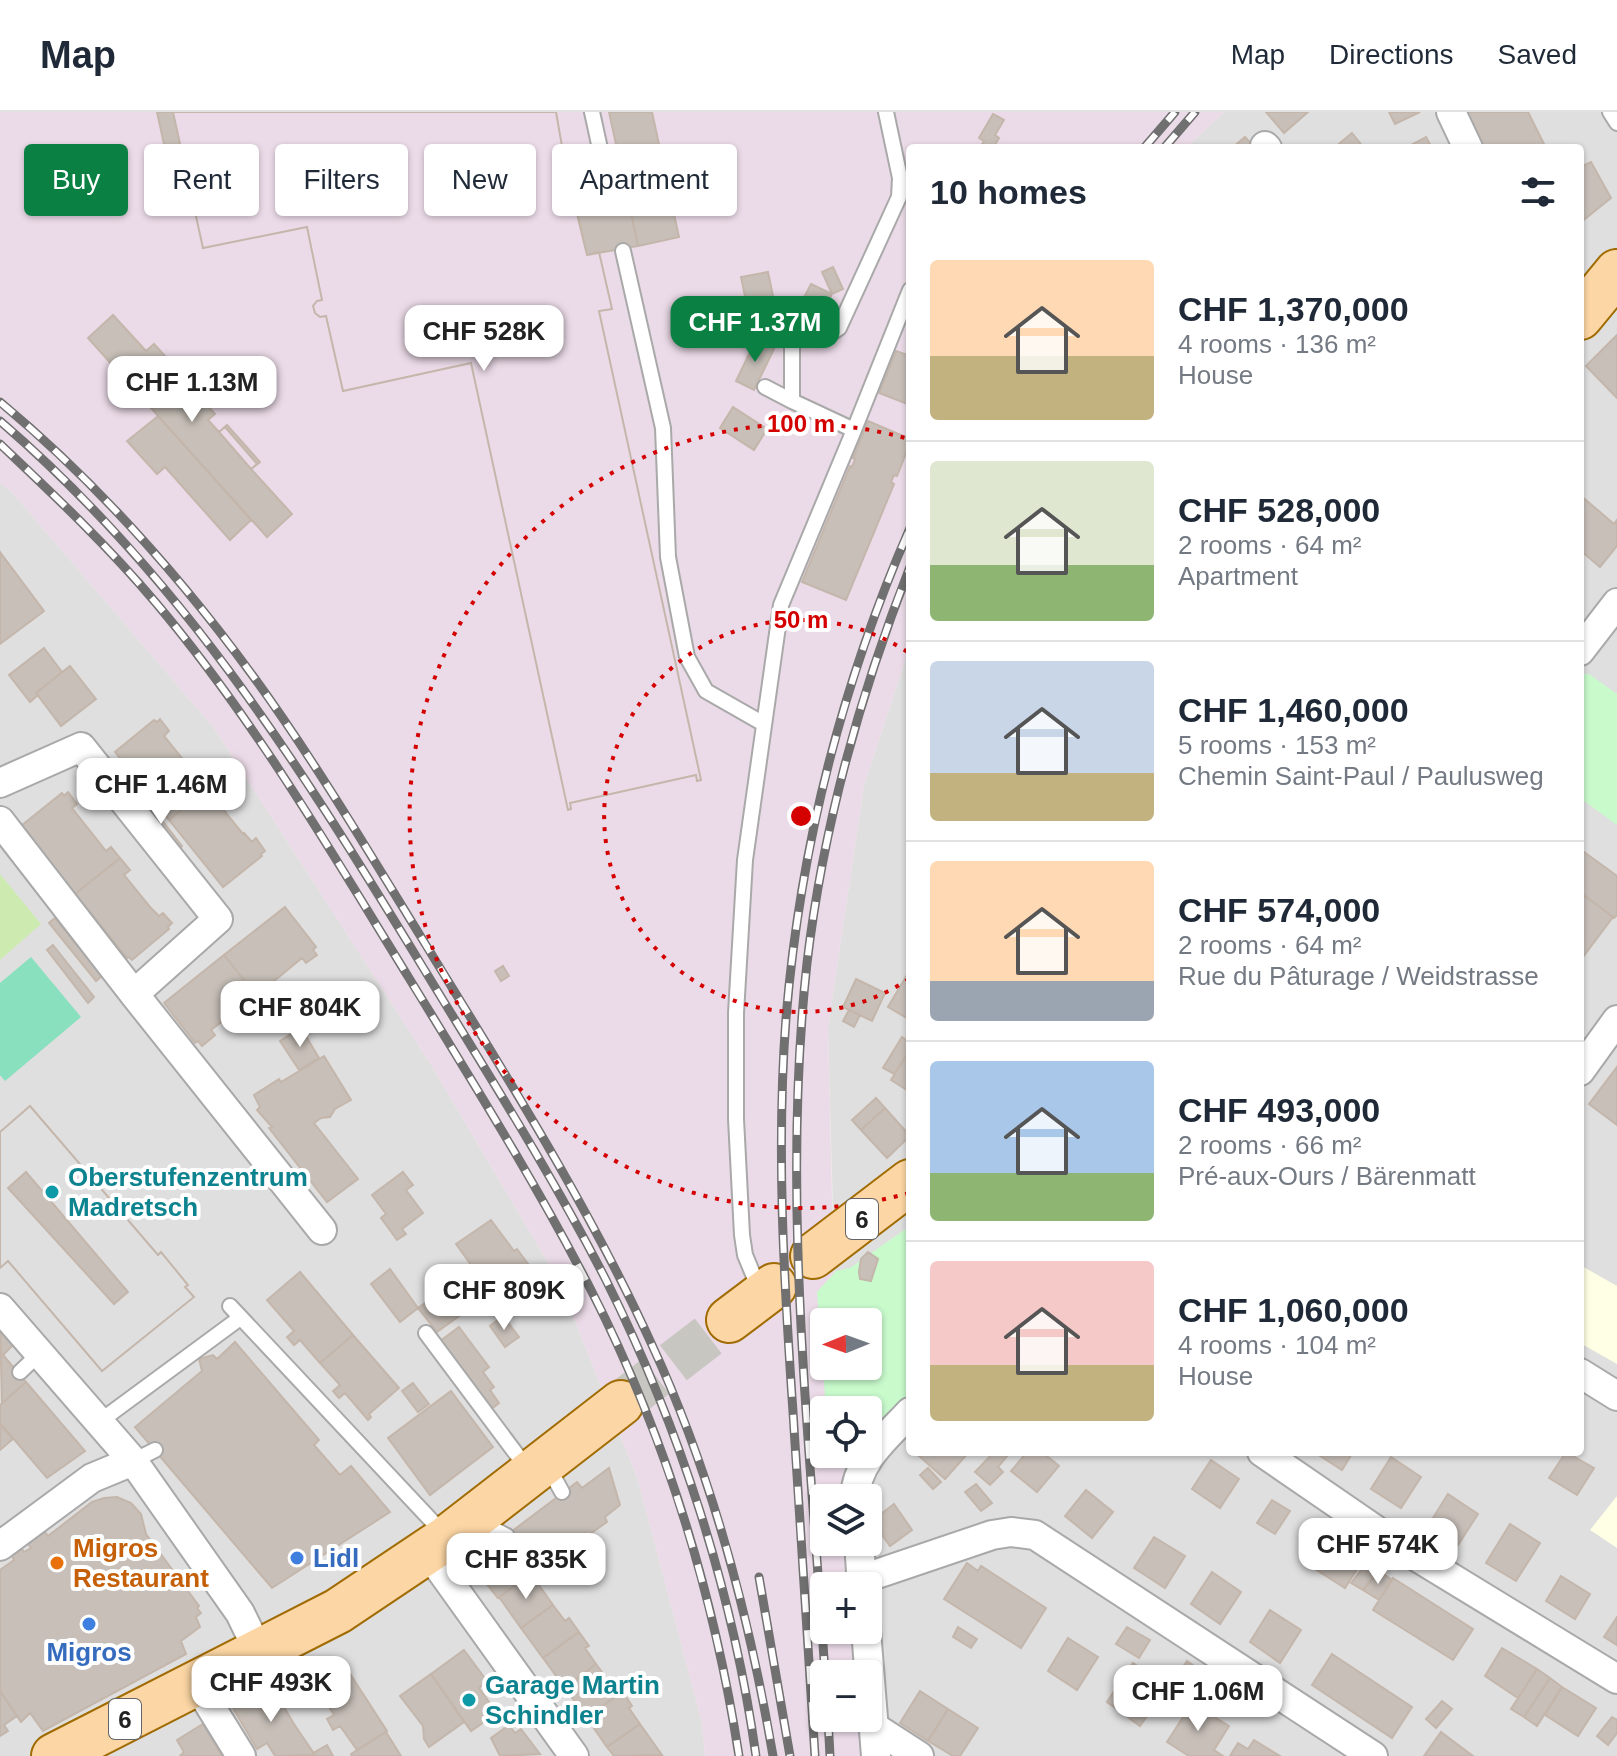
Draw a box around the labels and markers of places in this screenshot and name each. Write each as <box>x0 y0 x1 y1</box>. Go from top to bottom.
pin: CHF 1.37M <box>663 296 847 364</box>
pin: CHF 528K <box>401 305 567 373</box>
pin: CHF 1.13M <box>100 356 284 424</box>
pin: CHF 1.46M <box>69 758 253 826</box>
centre of rings <box>787 802 815 830</box>
pin: CHF 804K <box>217 981 383 1049</box>
place label: Oberstufenzentrum Madretsch <box>68 1162 308 1222</box>
marker: Oberstufenzentrum Madretsch <box>43 1183 61 1201</box>
pin: CHF 809K <box>421 1264 587 1332</box>
pin: CHF 574K <box>1295 1518 1461 1586</box>
place label: Migros Restaurant <box>73 1533 209 1593</box>
pin: CHF 835K <box>443 1533 609 1601</box>
place label: Lidl <box>313 1543 359 1573</box>
marker: Lidl <box>288 1549 306 1567</box>
marker: Migros Restaurant <box>48 1554 66 1572</box>
marker: Migros <box>80 1615 98 1633</box>
place label: Migros <box>46 1637 132 1667</box>
pin: CHF 493K <box>188 1656 354 1724</box>
pin: CHF 1.06M <box>1106 1665 1290 1733</box>
place label: Garage Martin Schindler <box>485 1670 660 1730</box>
marker: Garage Martin Schindler <box>460 1691 478 1709</box>

